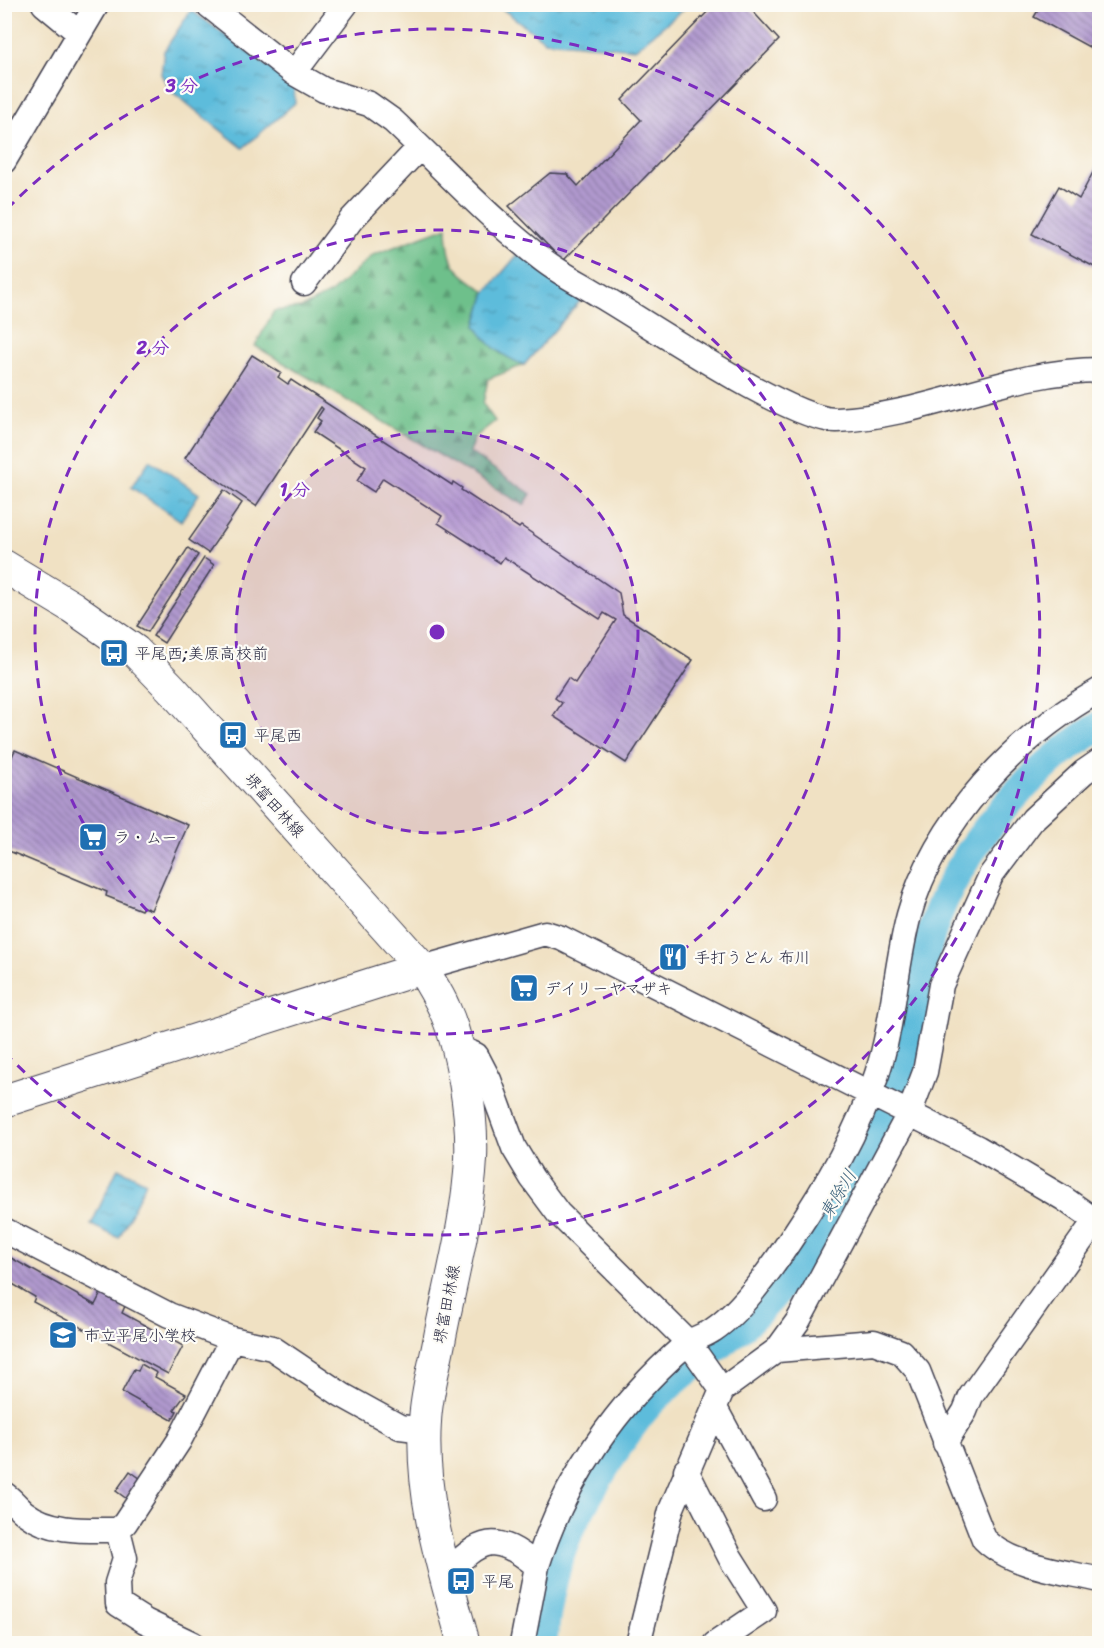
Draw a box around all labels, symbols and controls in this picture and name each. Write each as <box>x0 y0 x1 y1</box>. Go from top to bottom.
text: 3 分 <box>165 70 198 102</box>
text: 2 分 <box>135 332 170 364</box>
text: 1 分 <box>280 474 310 506</box>
centre of rings <box>427 622 447 642</box>
bus stop icon: 平尾西;美原高校前 <box>98 637 130 669</box>
place label: 平尾西;美原高校前 <box>135 639 268 668</box>
bus stop icon: 平尾西 <box>217 719 249 751</box>
place label: 平尾西 <box>254 721 302 750</box>
street label: 堺富田林線 <box>237 766 312 845</box>
supermarket icon: ラ・ムー <box>77 821 109 853</box>
place label: ラ・ムー <box>114 823 177 852</box>
restaurant icon: 手打うどん 布川 <box>657 941 689 973</box>
place label: 手打うどん 布川 <box>694 943 810 972</box>
supermarket icon: デイリーヤマザキ <box>508 972 540 1004</box>
place label: デイリーヤマザキ <box>545 974 672 1003</box>
water label: 東除川 <box>810 1163 866 1225</box>
street label: 堺富田林線 <box>425 1262 468 1346</box>
school or university icon: 市立平尾小学校 <box>47 1319 79 1351</box>
place label: 市立平尾小学校 <box>84 1321 196 1350</box>
bus stop icon: 平尾 <box>445 1565 477 1597</box>
place label: 平尾 <box>482 1567 514 1596</box>

